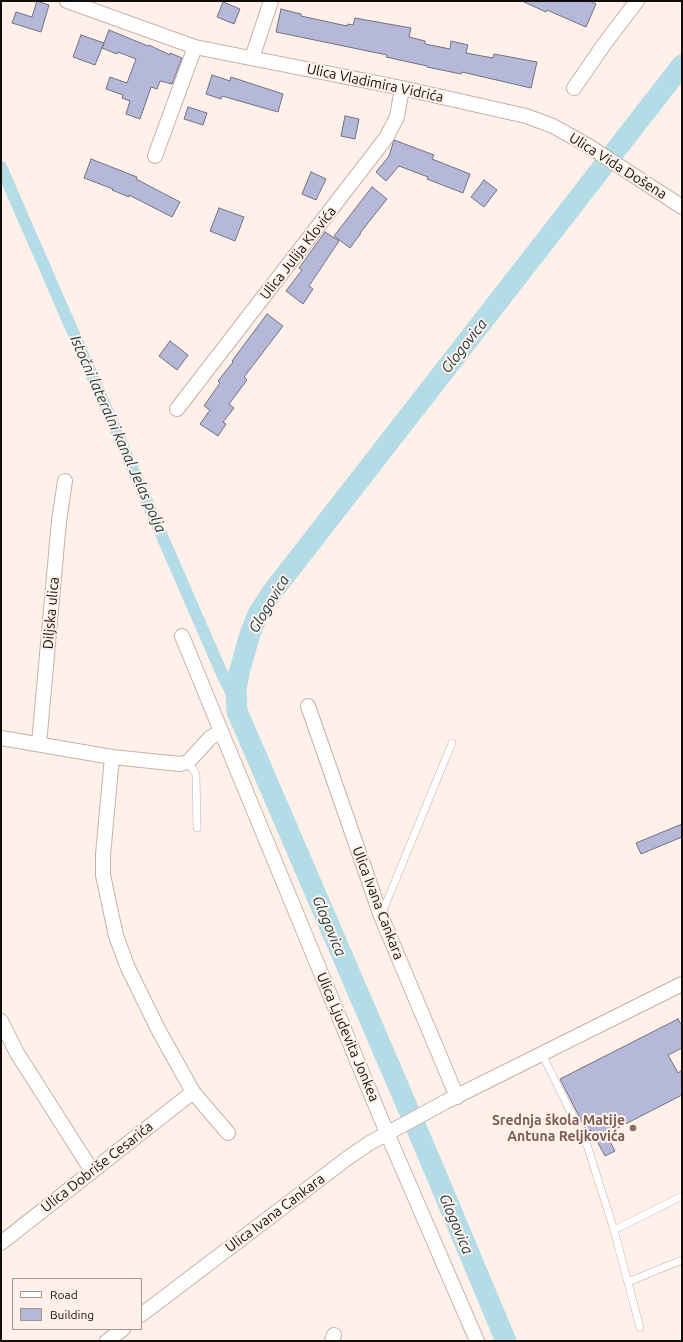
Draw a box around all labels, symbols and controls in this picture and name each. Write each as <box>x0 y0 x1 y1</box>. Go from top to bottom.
street label: Ulica Vladimira Vidrića <box>305 60 445 106</box>
street label: Ulica Vida Došena <box>566 129 670 203</box>
street label: Ulica Julija Klovića <box>256 203 340 303</box>
water label: Glogovica <box>437 315 491 377</box>
water label: Istočni lateralni kanal Jelas polja <box>66 333 170 535</box>
water label: Glogovica <box>245 572 293 636</box>
street label: Diljska ulica <box>39 576 63 650</box>
street label: Ulica Ivana Cankara <box>349 844 407 962</box>
water label: Glogovica <box>308 893 350 959</box>
street label: Ulica Ljudevita Jonkea <box>313 970 383 1104</box>
place label: Srednja škola Matije Antuna Reljkovića <box>492 1112 625 1144</box>
street label: Ulica Dobriše Cesarića <box>38 1118 156 1216</box>
marker: Srednja škola Matije Antuna Reljkovića <box>628 1123 638 1133</box>
street label: Ulica Ivana Cankara <box>222 1170 328 1256</box>
water label: Glogovica <box>435 1191 477 1257</box>
legend <box>12 1278 142 1330</box>
text: Road <box>50 1288 78 1301</box>
text: Building <box>50 1308 94 1321</box>

